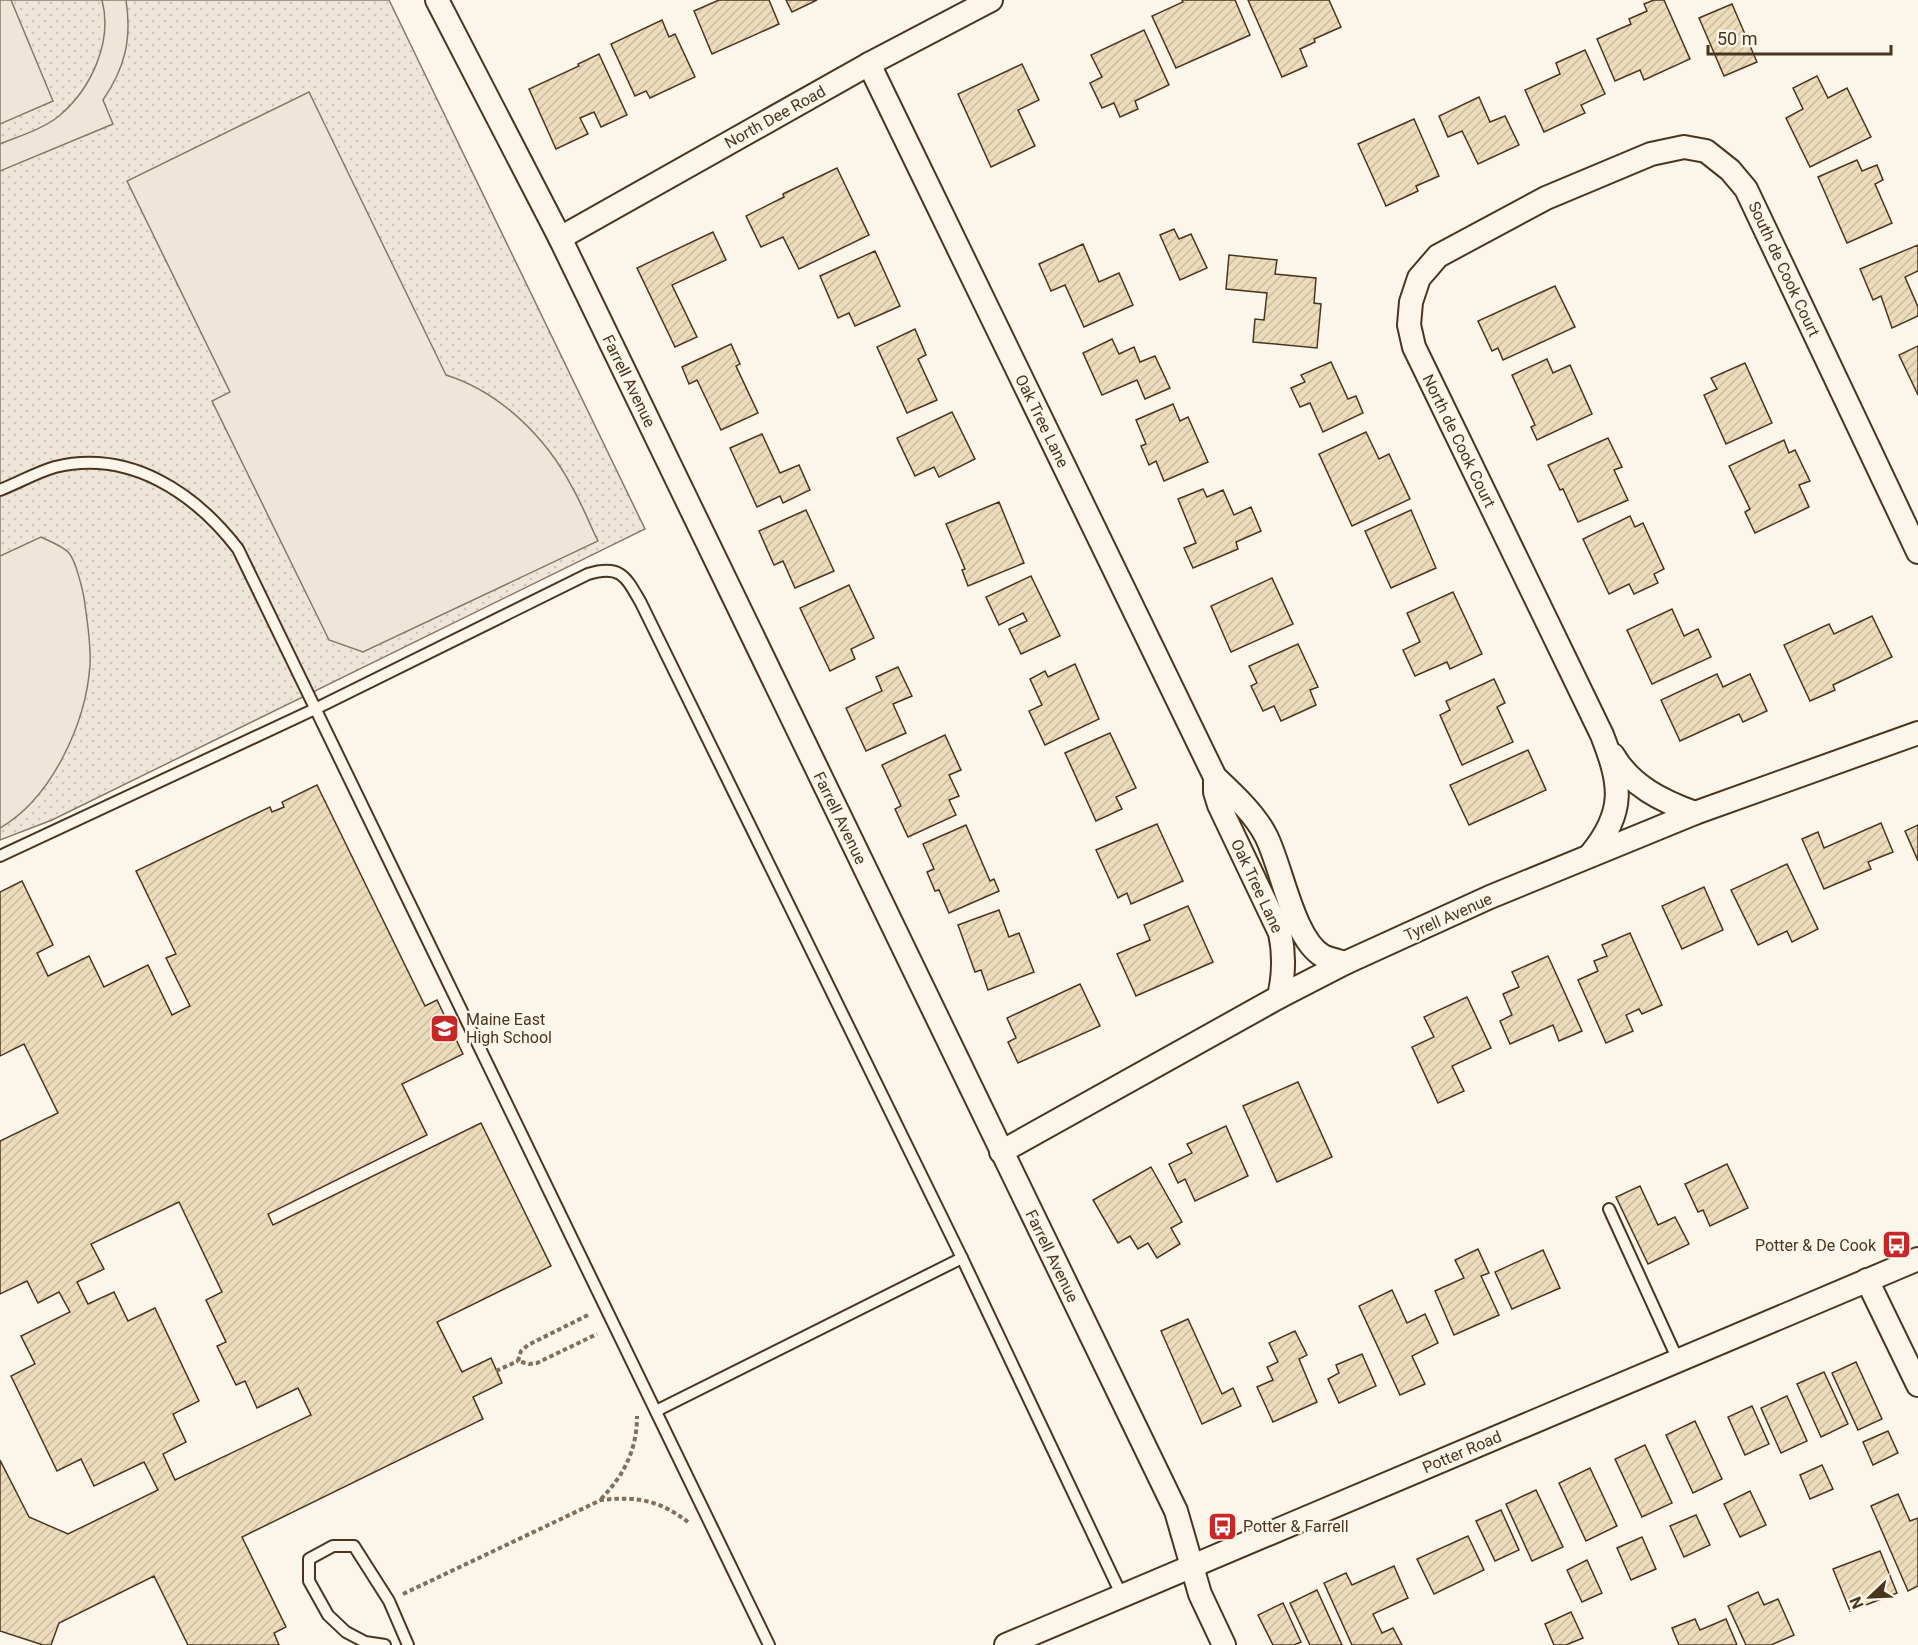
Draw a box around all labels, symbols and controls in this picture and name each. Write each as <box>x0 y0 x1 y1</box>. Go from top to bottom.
scale bar <box>1708 18 1891 56</box>
text: 50 m <box>1717 28 1757 49</box>
street label: North Dee Road <box>721 81 829 153</box>
street label: South de Cook Court <box>1744 198 1824 340</box>
street label: Farrell Avenue <box>598 332 660 430</box>
street label: Oak Tree Lane <box>1011 371 1073 471</box>
street label: North de Cook Court <box>1418 371 1500 511</box>
street label: Farrell Avenue <box>809 769 871 867</box>
street label: Oak Tree Lane <box>1227 836 1287 936</box>
street label: Tyrell Avenue <box>1401 889 1495 945</box>
place label: Maine East High School <box>466 1010 552 1047</box>
school or university icon: Maine East High School <box>429 1012 461 1044</box>
street label: Farrell Avenue <box>1021 1207 1083 1305</box>
bus stop icon: Potter & De Cook <box>1881 1229 1913 1261</box>
place label: Potter & De Cook <box>1755 1236 1877 1255</box>
street label: Potter Road <box>1420 1427 1504 1477</box>
bus stop icon: Potter & Farrell <box>1206 1510 1238 1542</box>
place label: Potter & Farrell <box>1243 1517 1349 1536</box>
north arrow <box>1840 1567 1900 1627</box>
text: N <box>1846 1594 1868 1612</box>

